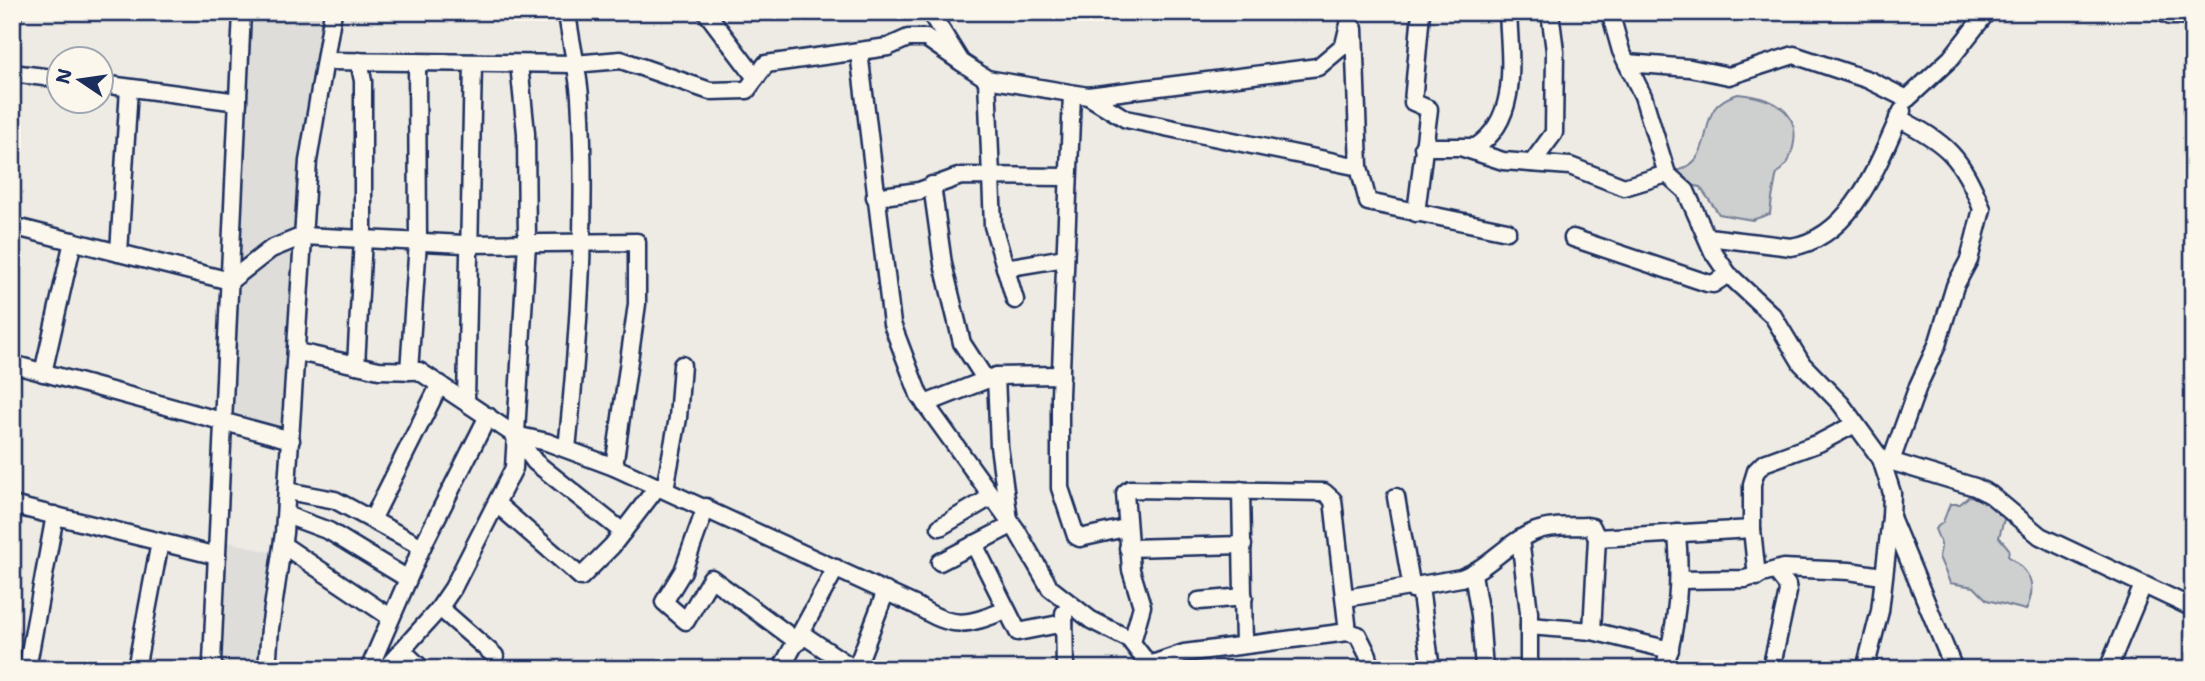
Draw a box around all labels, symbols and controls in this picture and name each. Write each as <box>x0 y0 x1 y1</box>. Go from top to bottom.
north arrow <box>46 46 116 116</box>
text: N <box>50 66 78 86</box>

